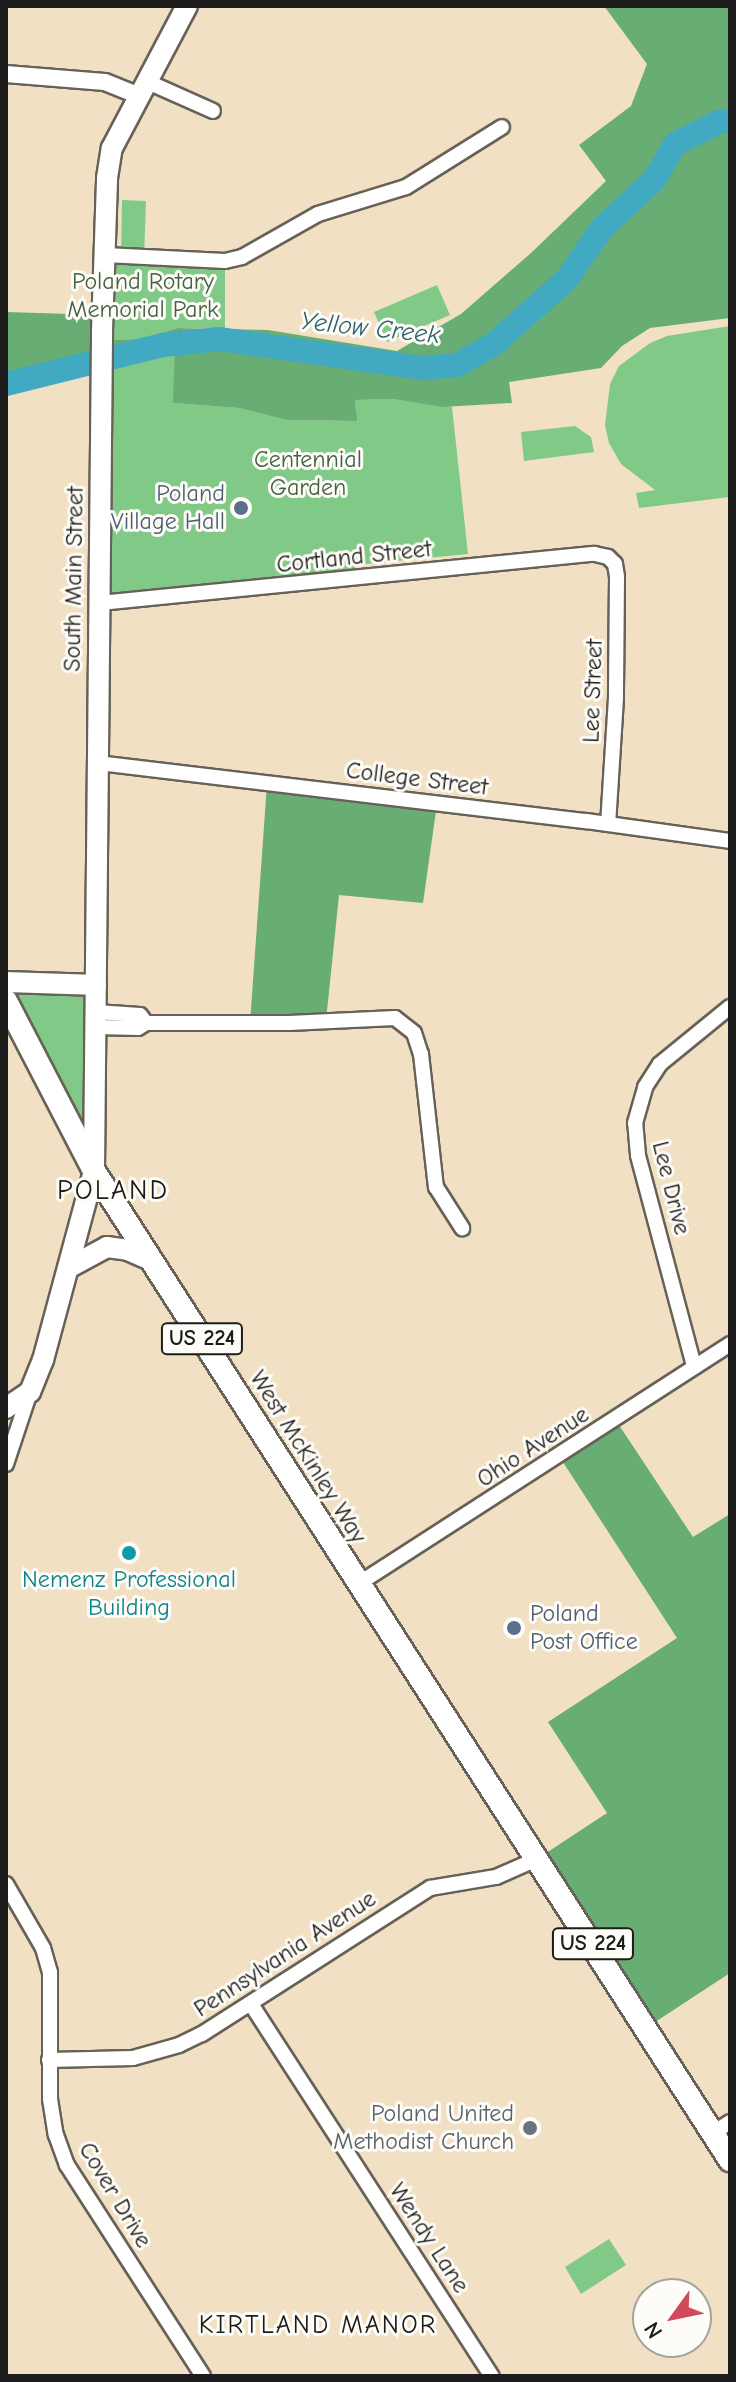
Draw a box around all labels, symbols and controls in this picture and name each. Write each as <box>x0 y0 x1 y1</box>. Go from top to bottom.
park label: Poland Rotary Memorial Park <box>67 268 219 324</box>
water label: Yellow Creek <box>299 306 441 352</box>
park label: Centennial Garden <box>254 446 362 502</box>
place label: Poland Village Hall <box>111 480 225 536</box>
street label: South Main Street <box>58 486 90 672</box>
marker: Poland Village Hall <box>232 499 250 517</box>
street label: Cortland Street <box>275 535 433 579</box>
street label: Lee Street <box>577 639 609 743</box>
street label: College Street <box>344 756 490 802</box>
street label: Lee Drive <box>645 1138 697 1238</box>
district label: POLAND <box>57 1173 169 1207</box>
road number: US 224 <box>160 1321 244 1357</box>
street label: West McKinley Way <box>243 1365 373 1549</box>
street label: Ohio Avenue <box>472 1400 594 1494</box>
marker: Nemenz Professional Building <box>120 1544 138 1562</box>
place label: Nemenz Professional Building <box>22 1566 236 1622</box>
place label: Poland Post Office <box>530 1600 638 1656</box>
marker: Poland Post Office <box>505 1619 523 1637</box>
street label: Pennsylvania Avenue <box>189 1884 381 2024</box>
road number: US 224 <box>551 1926 635 1962</box>
place label: Poland United Methodist Church <box>333 2100 514 2156</box>
marker: Poland United Methodist Church <box>521 2119 539 2137</box>
street label: Cover Drive <box>72 2137 158 2253</box>
street label: Wendy Lane <box>383 2178 475 2298</box>
north arrow <box>632 2278 712 2358</box>
district label: KIRTLAND MANOR <box>199 2310 437 2342</box>
text: N <box>639 2317 668 2343</box>

